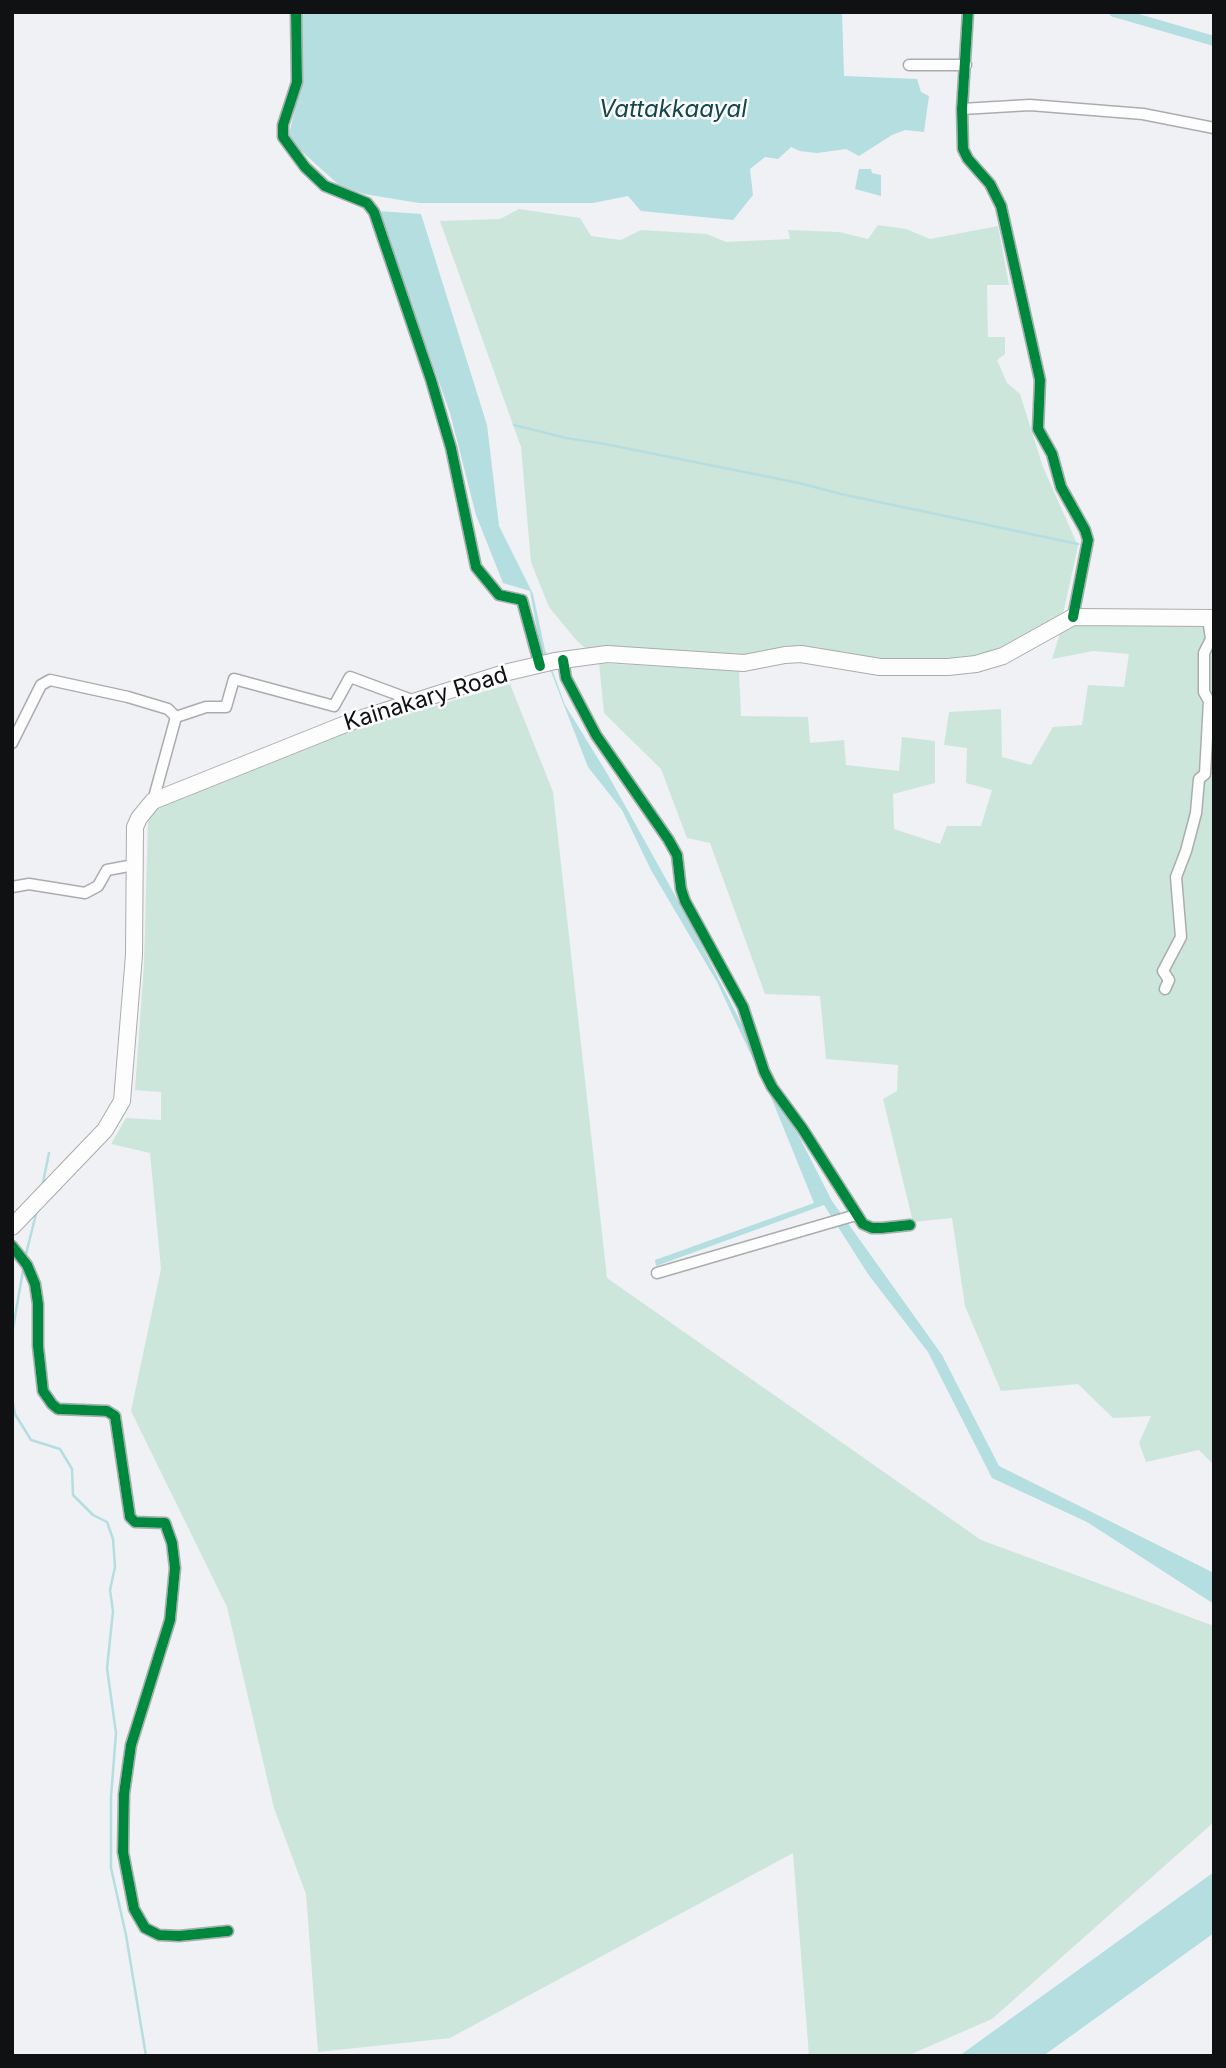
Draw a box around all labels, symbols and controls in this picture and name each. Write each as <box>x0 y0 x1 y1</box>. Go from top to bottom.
water label: Vattakkaayal <box>599 96 747 124</box>
street label: Kainakary Road <box>341 661 511 737</box>

